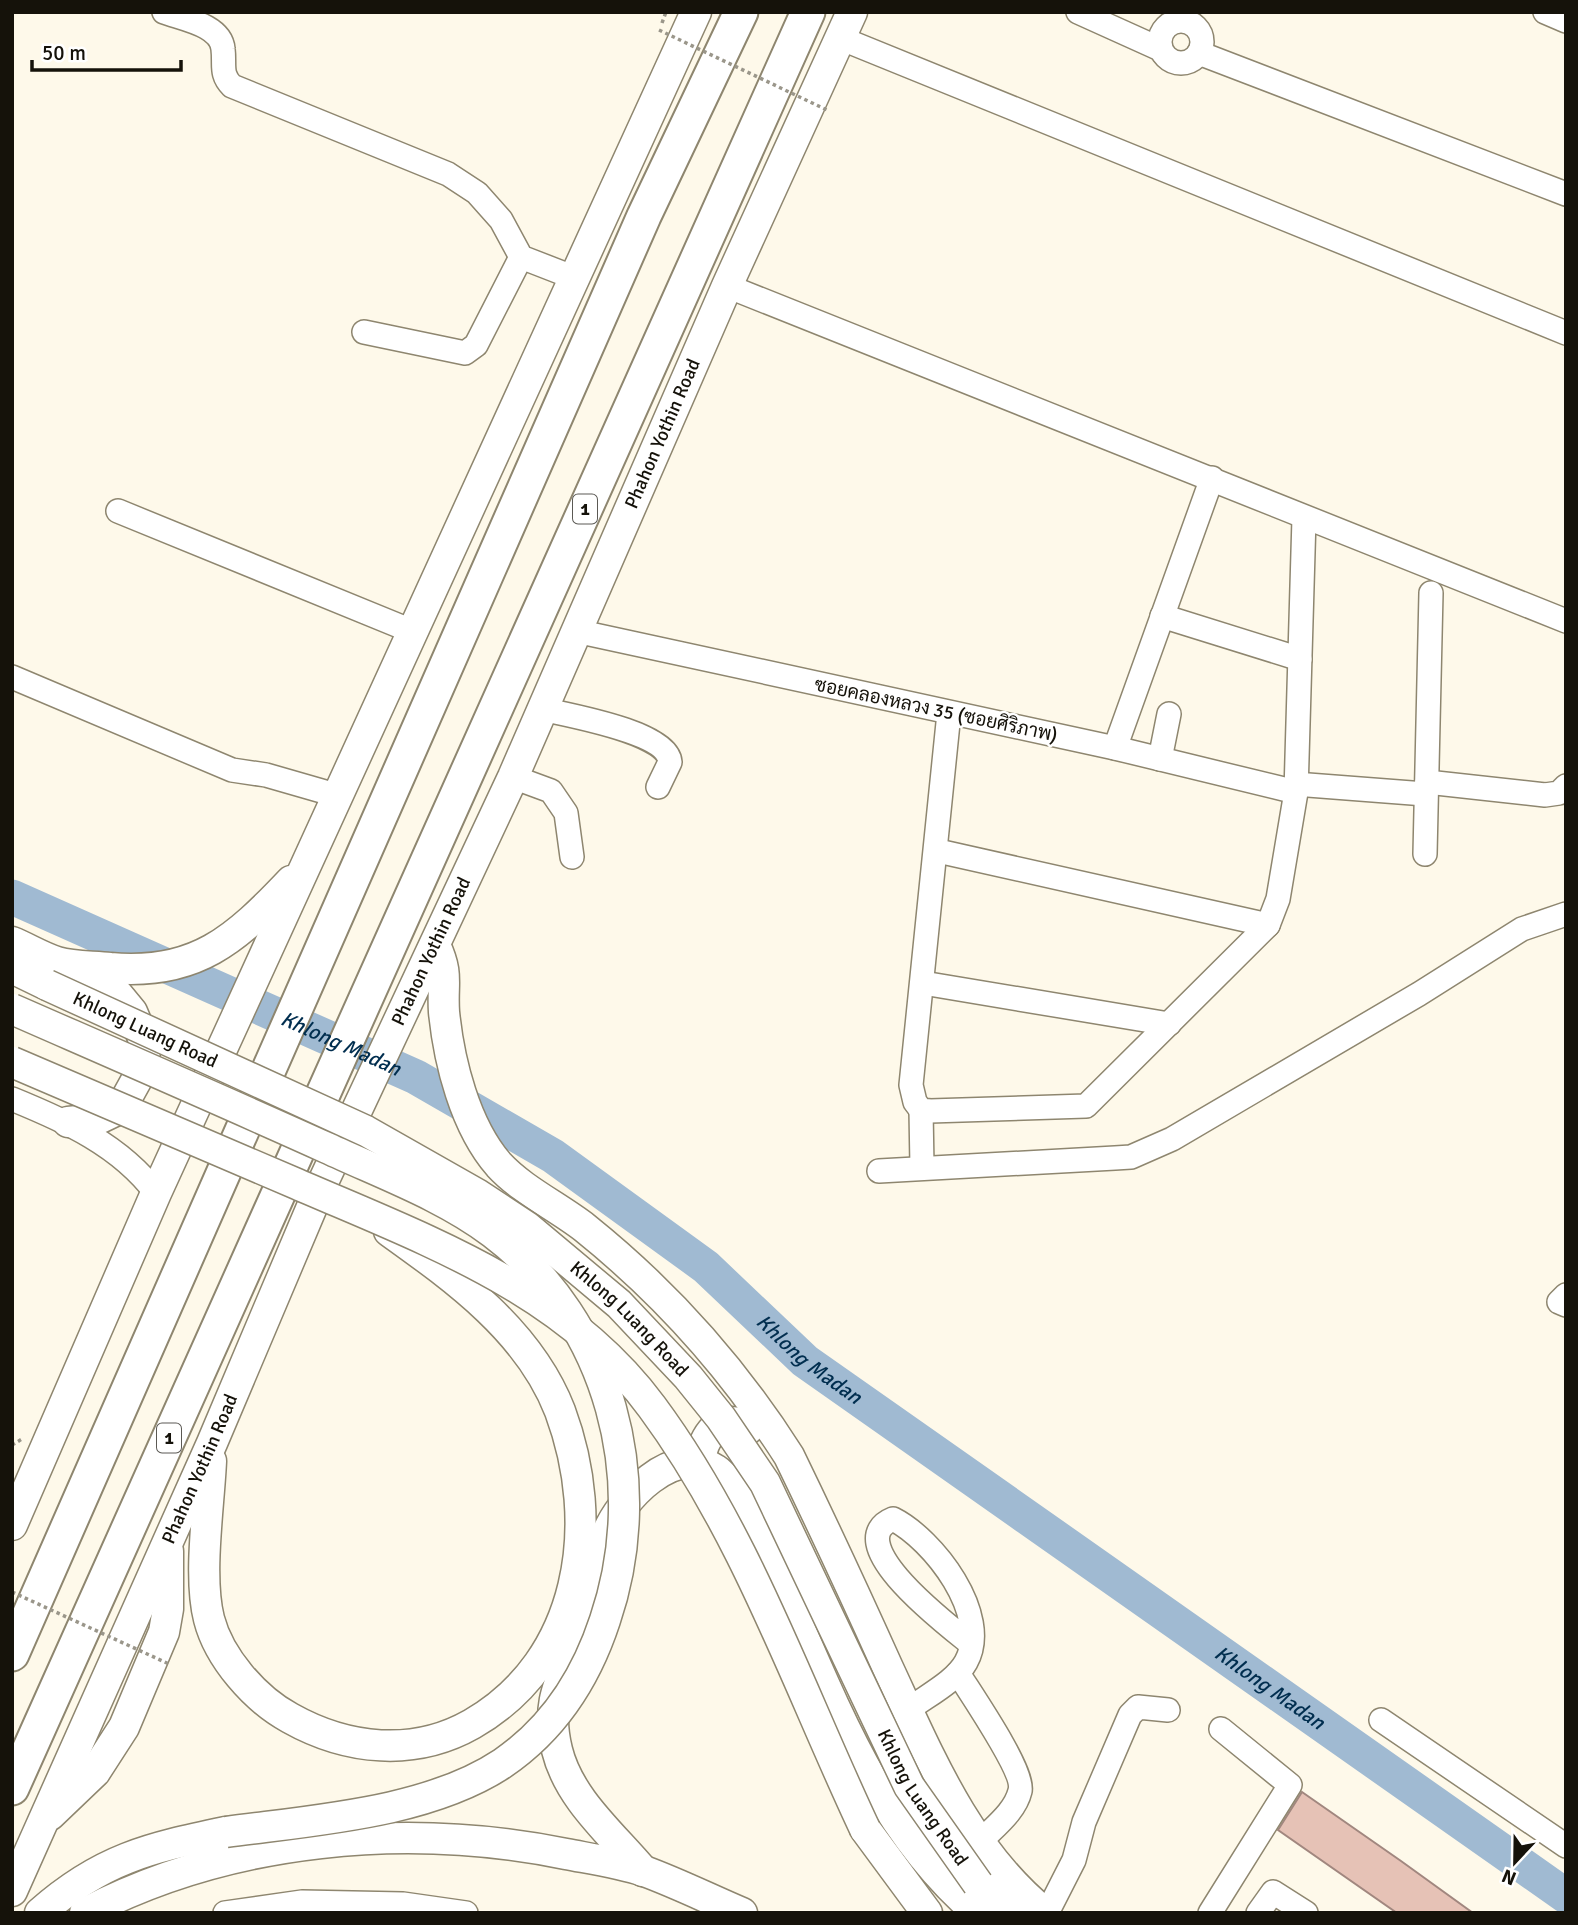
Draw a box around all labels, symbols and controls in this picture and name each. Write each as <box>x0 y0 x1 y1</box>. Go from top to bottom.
scale bar <box>32 28 180 72</box>
text: 50 m <box>42 40 86 66</box>
street label: Phahon Yothin Road <box>619 355 706 512</box>
road number: 1 <box>573 494 597 524</box>
street label: ซอยคลองหลวง 35 (ซอยศิริภาพ) <box>812 672 1060 748</box>
street label: Phahon Yothin Road <box>386 873 476 1029</box>
street label: Khlong Luang Road <box>69 986 221 1073</box>
water label: Khlong Madan <box>277 1005 405 1082</box>
street label: Khlong Luang Road <box>565 1256 694 1382</box>
water label: Khlong Madan <box>751 1309 867 1410</box>
street label: Phahon Yothin Road <box>157 1390 243 1548</box>
road number: 1 <box>157 1423 181 1452</box>
water label: Khlong Madan <box>1210 1640 1330 1736</box>
street label: Khlong Luang Road <box>872 1725 973 1870</box>
north arrow <box>1480 1827 1550 1897</box>
text: N <box>1498 1863 1520 1890</box>

